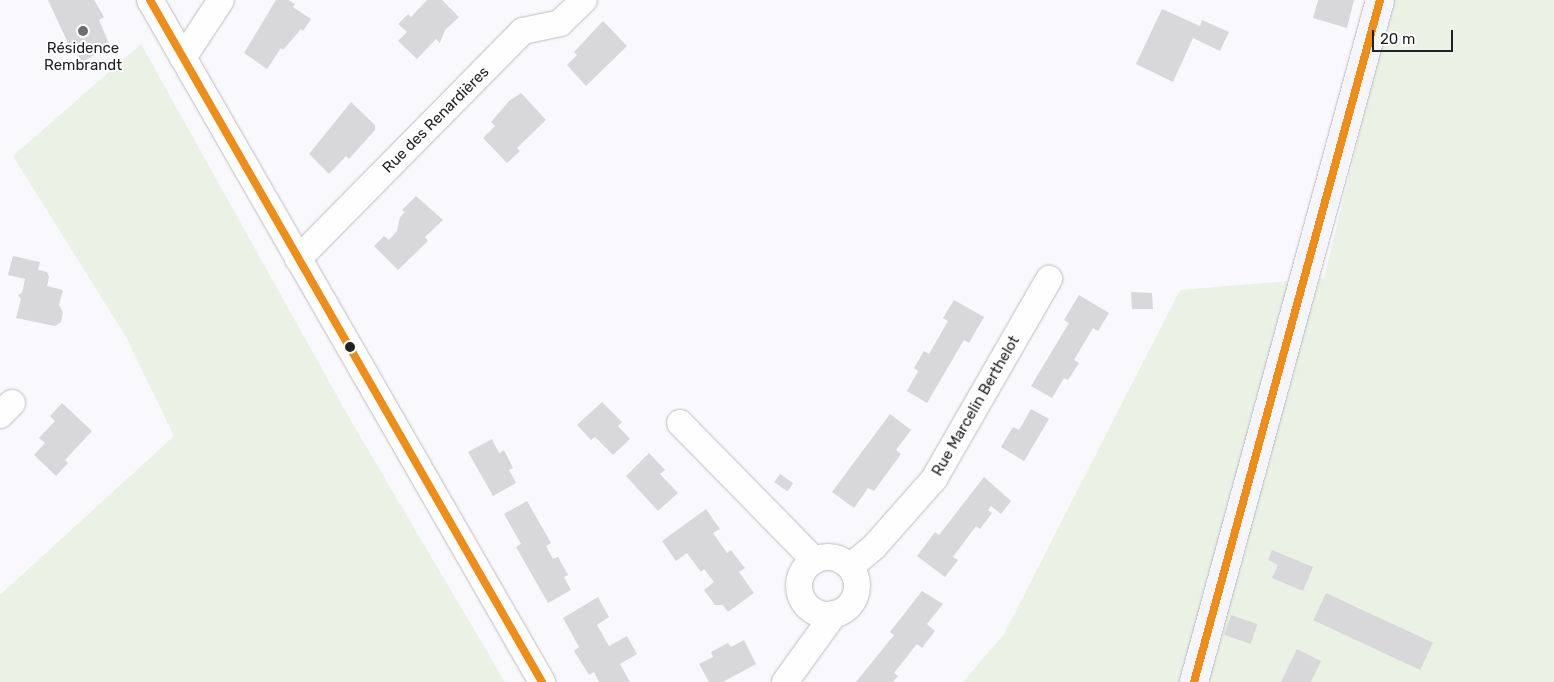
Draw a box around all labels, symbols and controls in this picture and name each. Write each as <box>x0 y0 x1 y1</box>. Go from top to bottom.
scale bar <box>1374 20 1455 52</box>
marker: Résidence Rembrandt <box>77 25 89 37</box>
text: 20 m <box>1380 30 1415 48</box>
place label: Résidence Rembrandt <box>44 39 122 74</box>
street label: Rue des Renardières <box>379 63 493 177</box>
street label: Rue Marcelin Berthelot <box>928 333 1024 479</box>
unlabelled marker <box>345 342 355 352</box>

